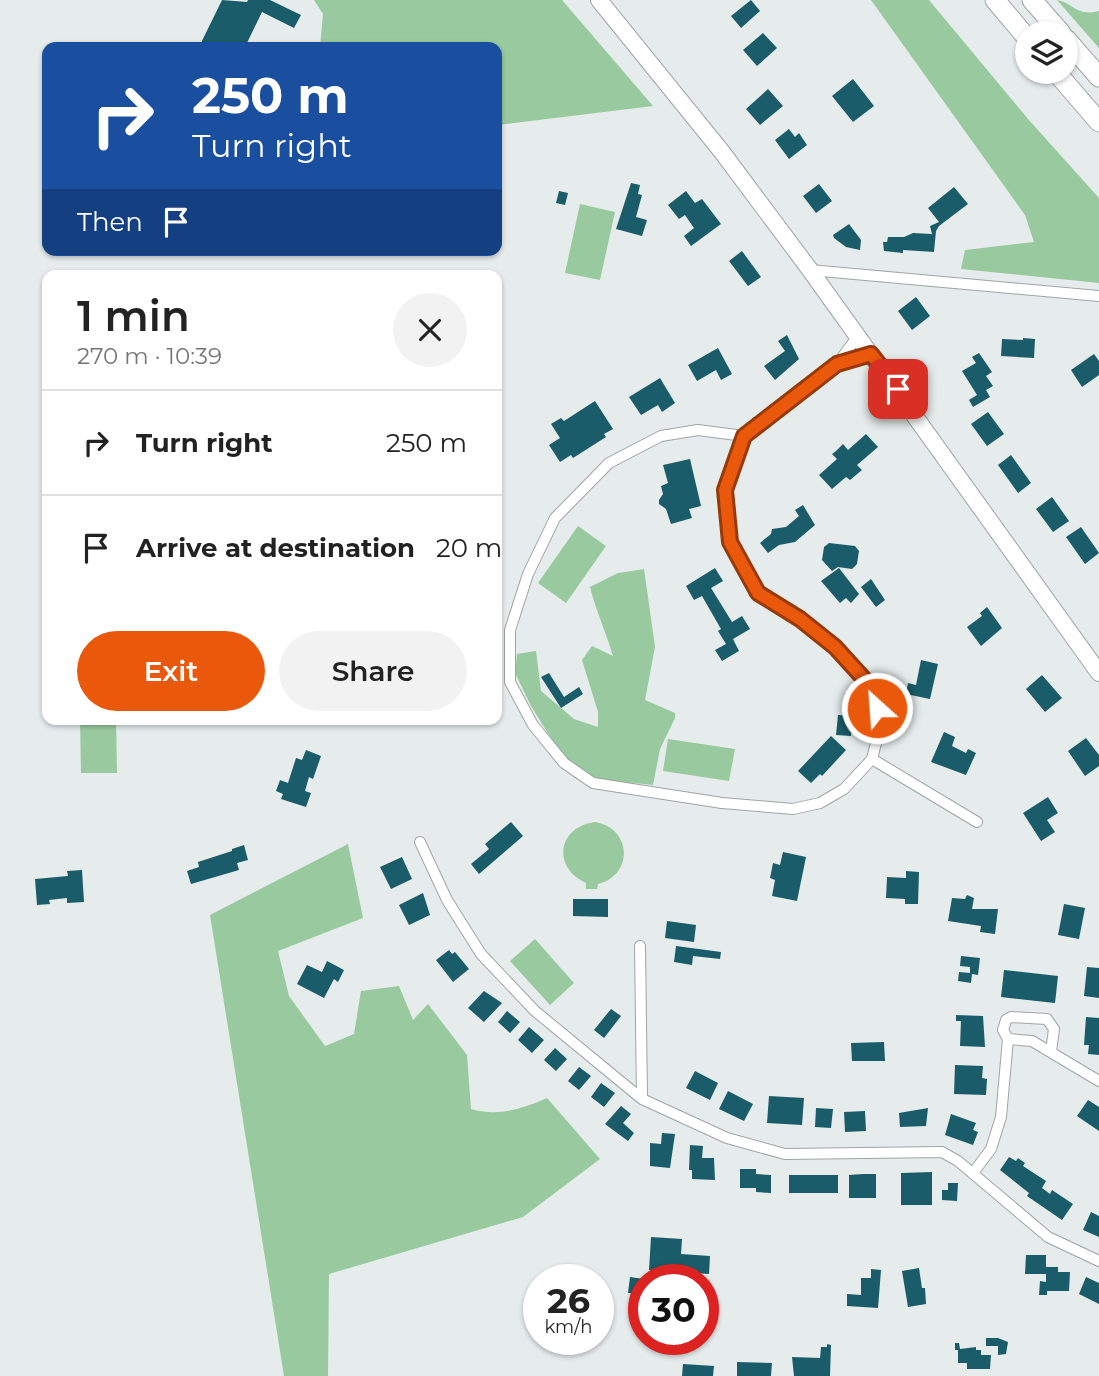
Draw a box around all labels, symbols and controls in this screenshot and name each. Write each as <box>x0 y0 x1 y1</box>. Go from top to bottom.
map controls <box>1015 21 1078 84</box>
button: layers <box>1015 21 1078 84</box>
text: 250 m <box>192 66 349 125</box>
icon: right <box>77 70 168 161</box>
text: Turn right <box>192 126 352 165</box>
icon: arrive <box>157 203 195 241</box>
text: Then <box>77 206 143 238</box>
text: 1 min <box>77 290 190 342</box>
button: close <box>393 293 467 367</box>
text: 270 m · 10:39 <box>77 342 222 370</box>
pin <box>868 359 928 419</box>
icon: arrive <box>879 370 917 408</box>
icon: right <box>77 424 115 462</box>
text: Turn right <box>136 427 272 459</box>
text: 250 m <box>386 427 467 459</box>
icon: arrive <box>77 529 115 567</box>
text: Arrive at destination <box>136 532 415 564</box>
text: 20 m <box>436 532 502 564</box>
button: Exit <box>77 631 265 711</box>
button: Share <box>279 631 467 711</box>
position arrow <box>840 671 914 745</box>
speed limit sign: 30 <box>628 1264 719 1355</box>
text: 26 <box>547 1279 590 1322</box>
text: km/h <box>544 1316 593 1338</box>

